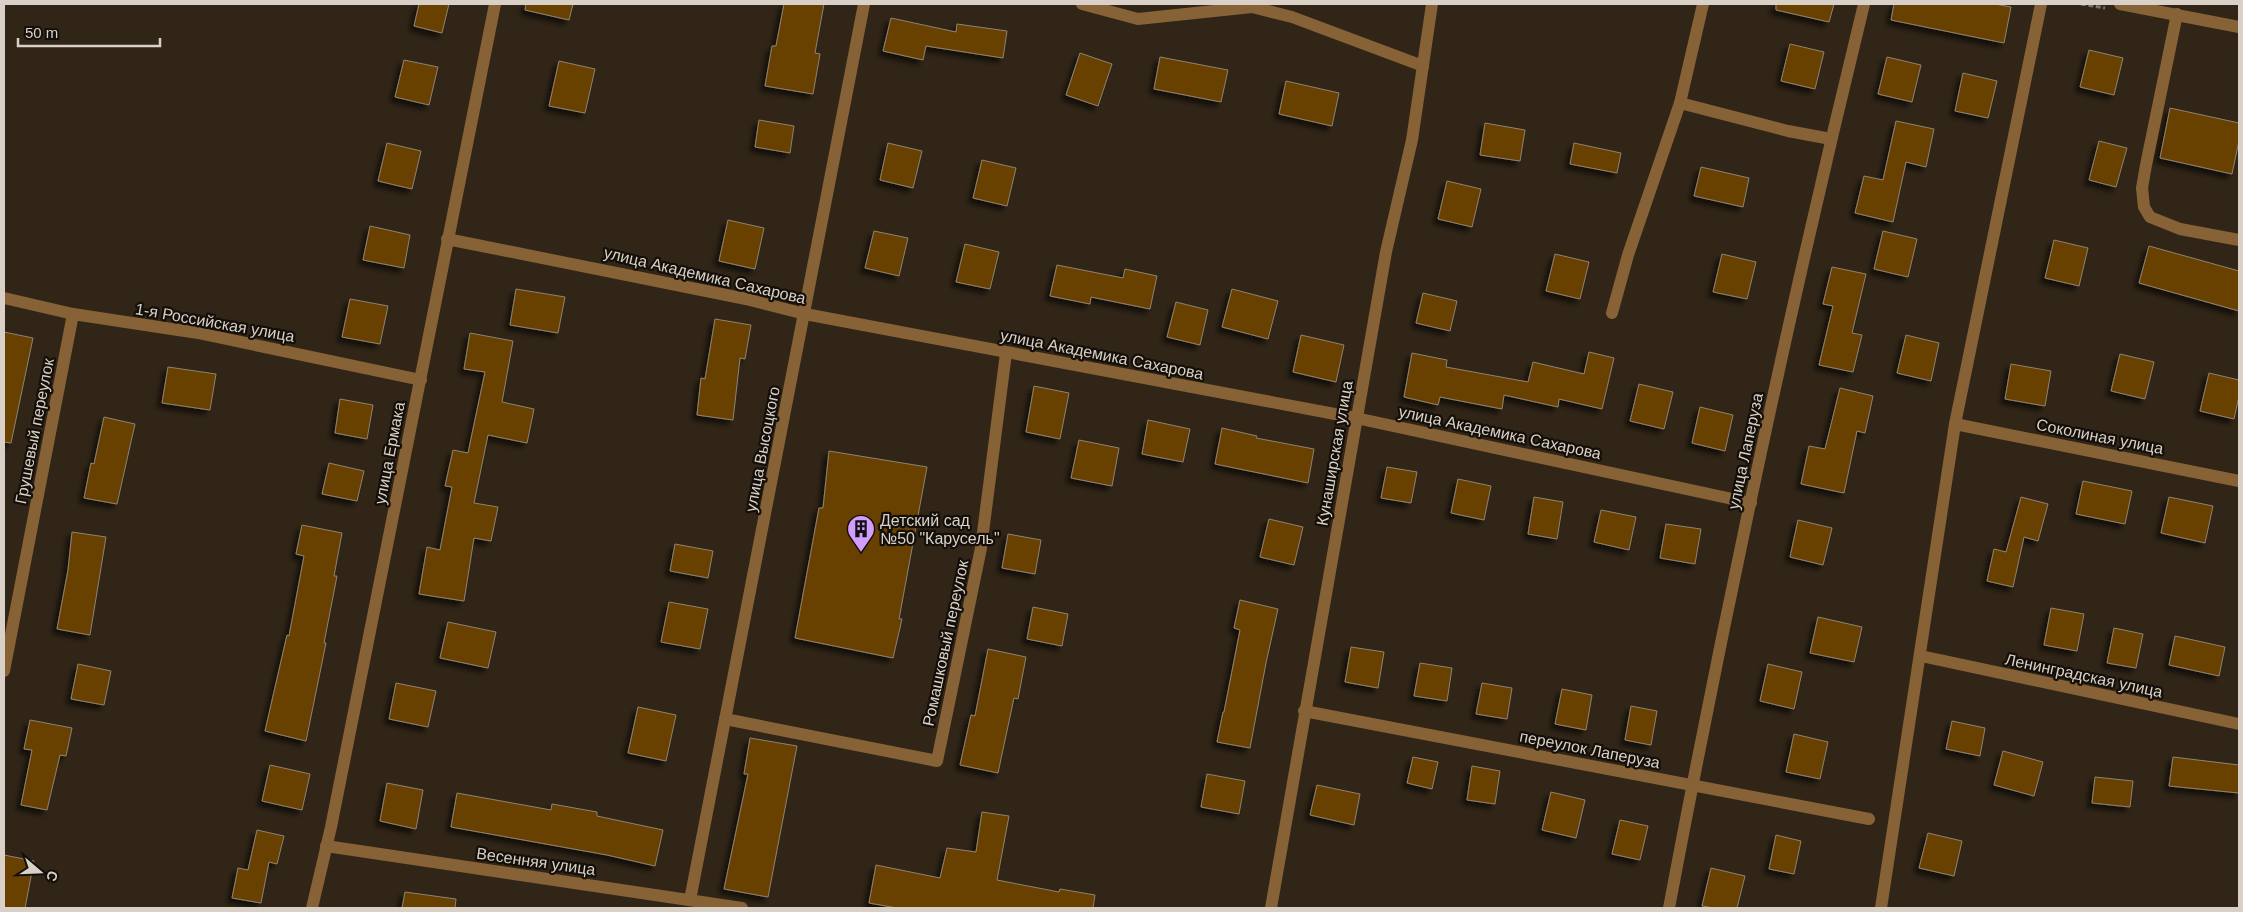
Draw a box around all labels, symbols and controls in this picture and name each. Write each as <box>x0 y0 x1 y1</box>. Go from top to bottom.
scale bar <box>18 15 160 47</box>
text: 50 m <box>25 24 58 41</box>
street label: улица Академика Сахарова <box>602 244 808 307</box>
street label: 1-я Российская улица <box>134 300 296 345</box>
street label: улица Академика Сахарова <box>999 326 1205 383</box>
street label: Грушевый переулок <box>12 356 57 505</box>
street label: Кунаширская улица <box>1313 379 1356 527</box>
street label: улица Высоцкого <box>742 385 783 513</box>
street label: улица Лаперуза <box>1725 391 1766 511</box>
street label: улица Ермака <box>371 400 408 506</box>
street label: улица Академика Сахарова <box>1397 403 1603 462</box>
street label: Соколиная улица <box>2035 416 2165 457</box>
place label: Детский сад №50 "Карусель" <box>880 512 1000 547</box>
building icon: Детский сад №50 "Карусель" <box>846 514 876 553</box>
street label: Ромашковый переулок <box>920 558 972 728</box>
street label: Ленинградская улица <box>2004 651 2164 700</box>
street label: переулок Лаперуза <box>1518 728 1662 771</box>
street label: Весенняя улица <box>475 845 597 878</box>
north arrow <box>15 847 65 897</box>
text: С <box>43 869 62 884</box>

